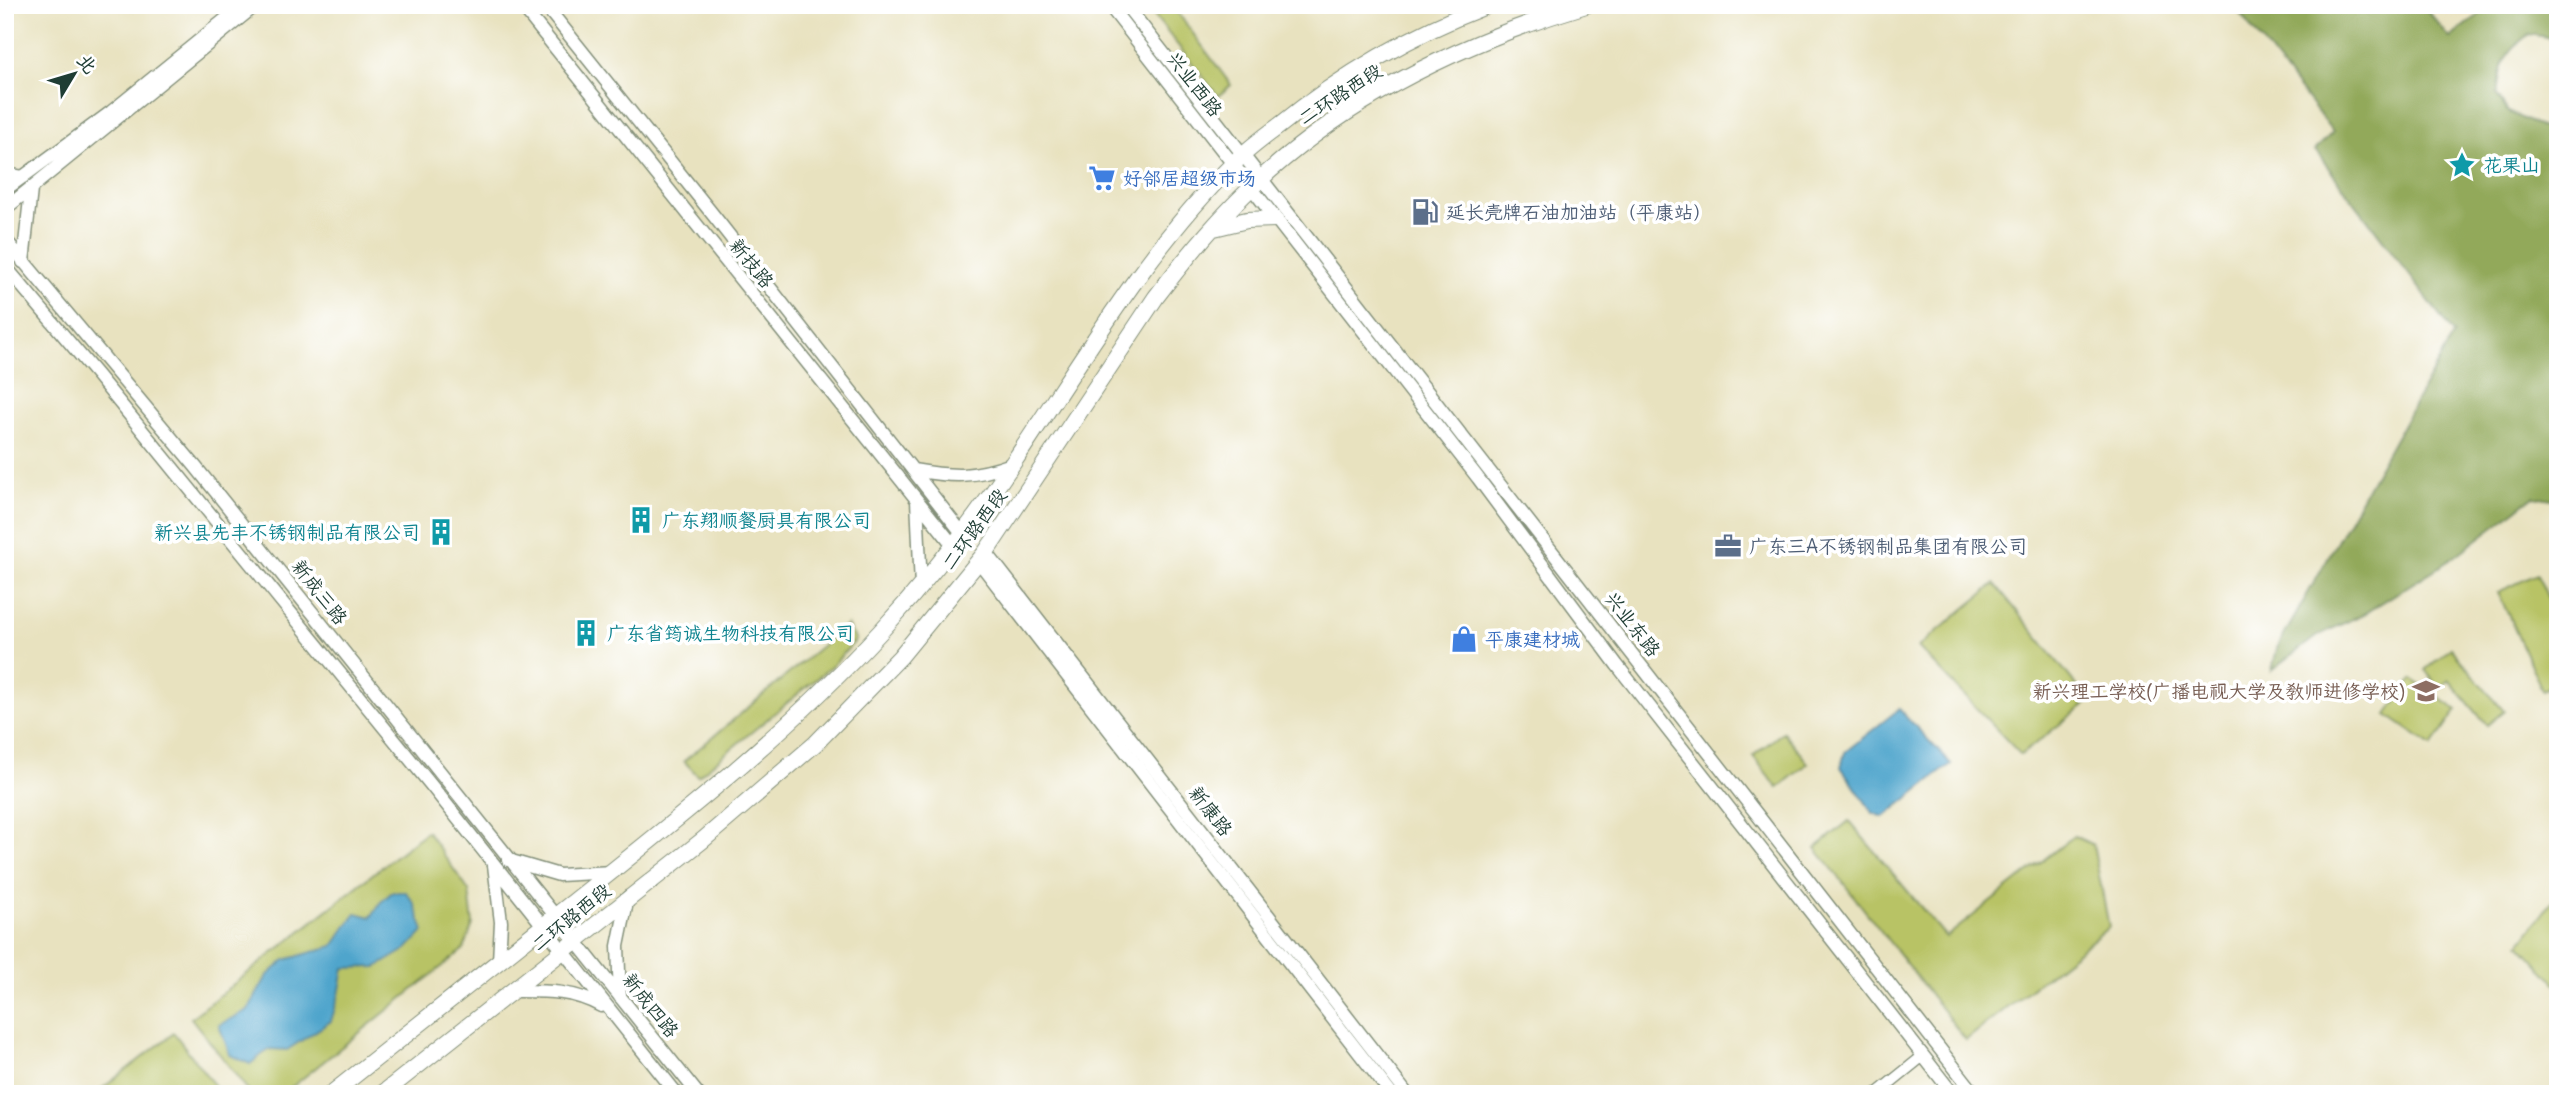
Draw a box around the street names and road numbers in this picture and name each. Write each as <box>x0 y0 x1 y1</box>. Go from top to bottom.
street label: 兴业西路 <box>1162 47 1228 121</box>
street label: 二环路西段 <box>1294 58 1386 130</box>
street label: 新技路 <box>725 233 779 293</box>
street label: 二环路西段 <box>936 484 1012 574</box>
street label: 新成三路 <box>287 555 353 629</box>
street label: 兴业东路 <box>1600 587 1666 661</box>
street label: 新康路 <box>1184 781 1238 841</box>
street label: 二环路西段 <box>527 878 615 956</box>
street label: 新成四路 <box>618 968 684 1042</box>

